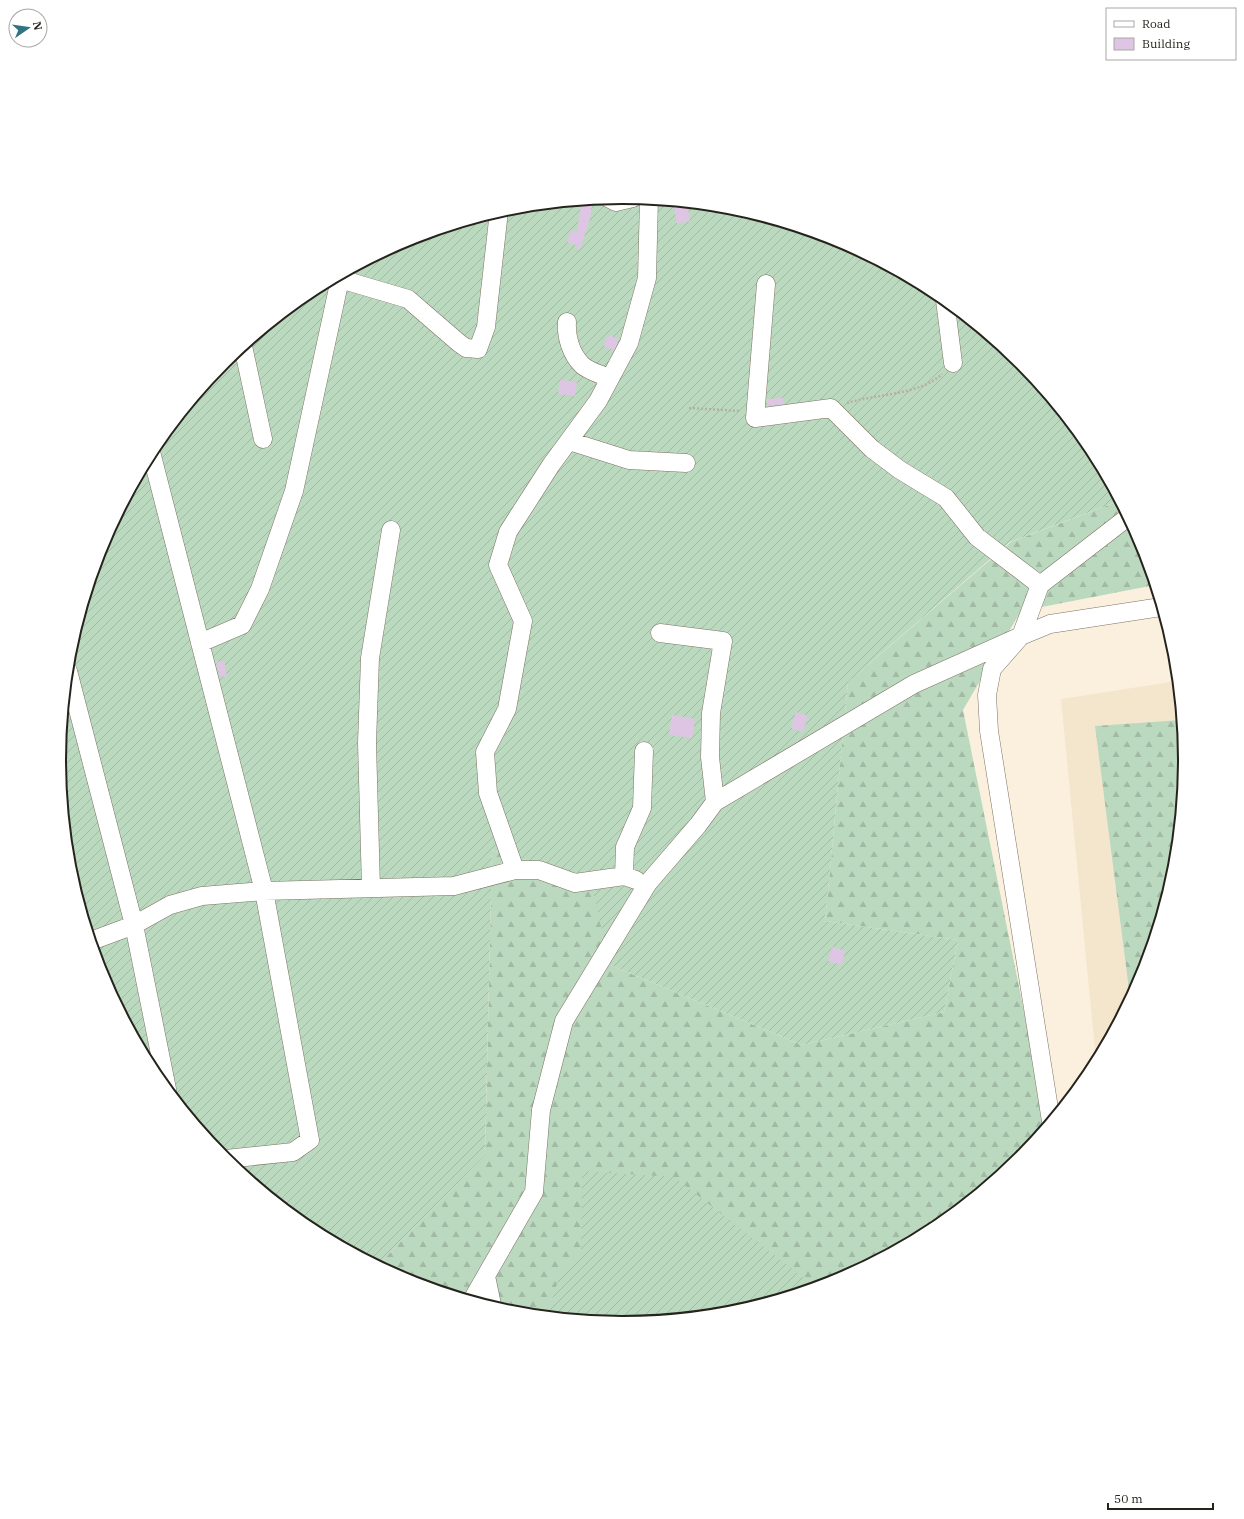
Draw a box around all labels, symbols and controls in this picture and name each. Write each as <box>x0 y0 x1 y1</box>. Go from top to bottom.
north arrow <box>8 8 48 48</box>
legend <box>1106 8 1236 60</box>
text: Road <box>1142 16 1171 31</box>
text: N <box>30 20 46 32</box>
text: Building <box>1142 36 1190 51</box>
scale bar <box>1108 1485 1213 1511</box>
text: 50 m <box>1114 1491 1143 1506</box>

